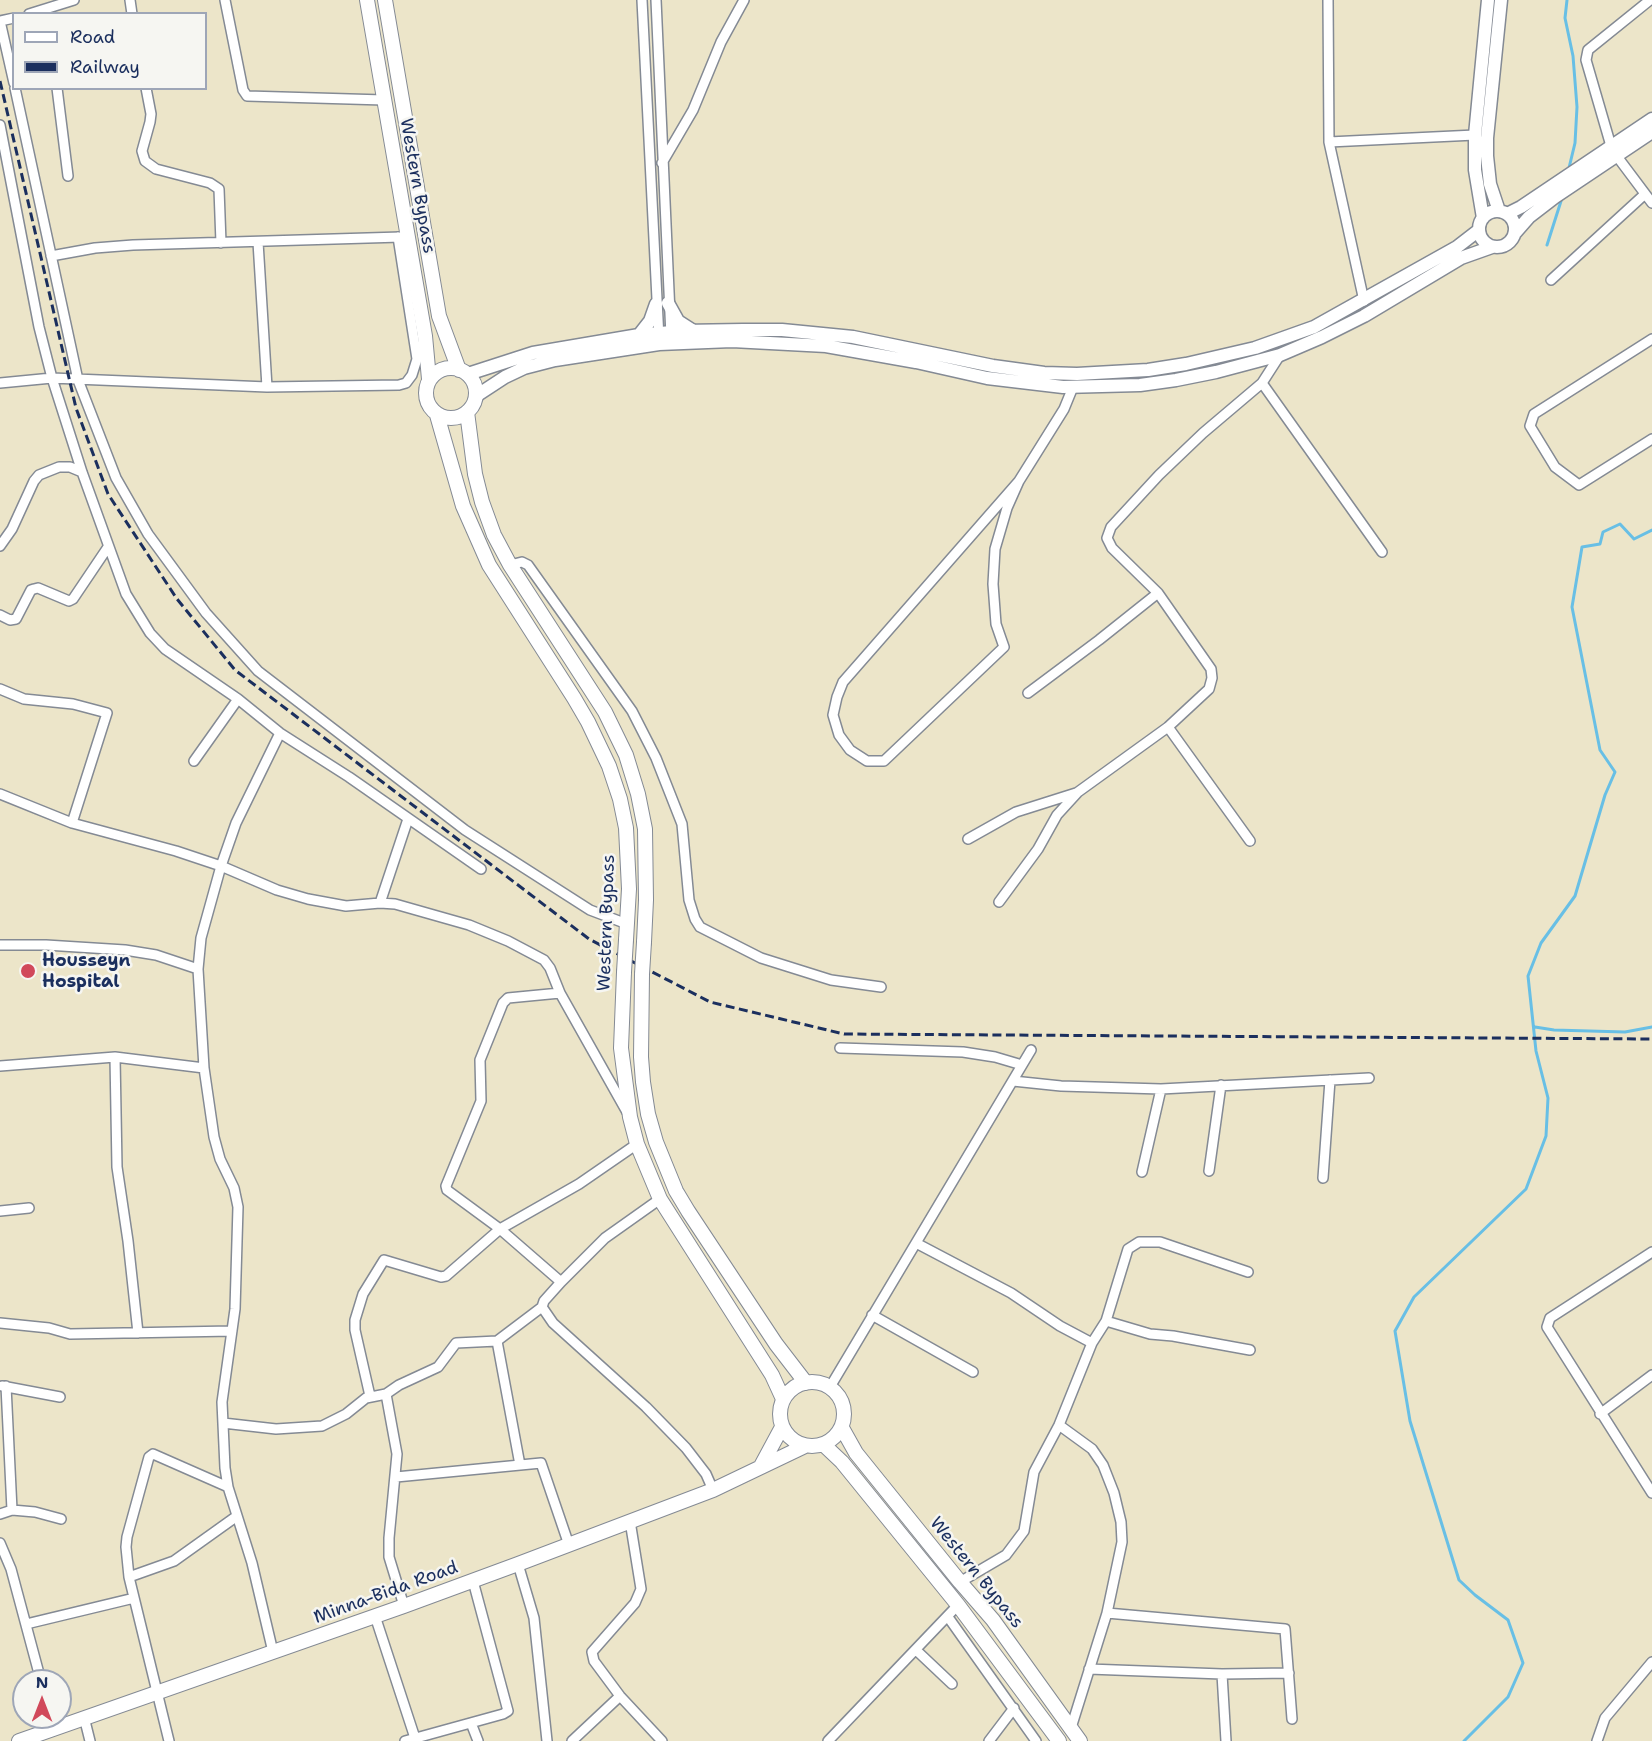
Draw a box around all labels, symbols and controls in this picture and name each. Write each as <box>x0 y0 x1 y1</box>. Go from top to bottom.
legend <box>12 12 207 90</box>
text: Road <box>70 25 115 49</box>
text: Railway <box>70 55 140 79</box>
street label: Western Bypass <box>394 117 440 255</box>
street label: Western Bypass <box>594 854 620 992</box>
place label: Housseyn Hospital <box>42 950 130 992</box>
marker: Housseyn Hospital <box>19 962 37 980</box>
street label: Western Bypass <box>924 1513 1028 1633</box>
street label: Minna-Bida Road <box>311 1557 461 1629</box>
north arrow <box>12 1669 72 1729</box>
text: N <box>36 1672 48 1693</box>

